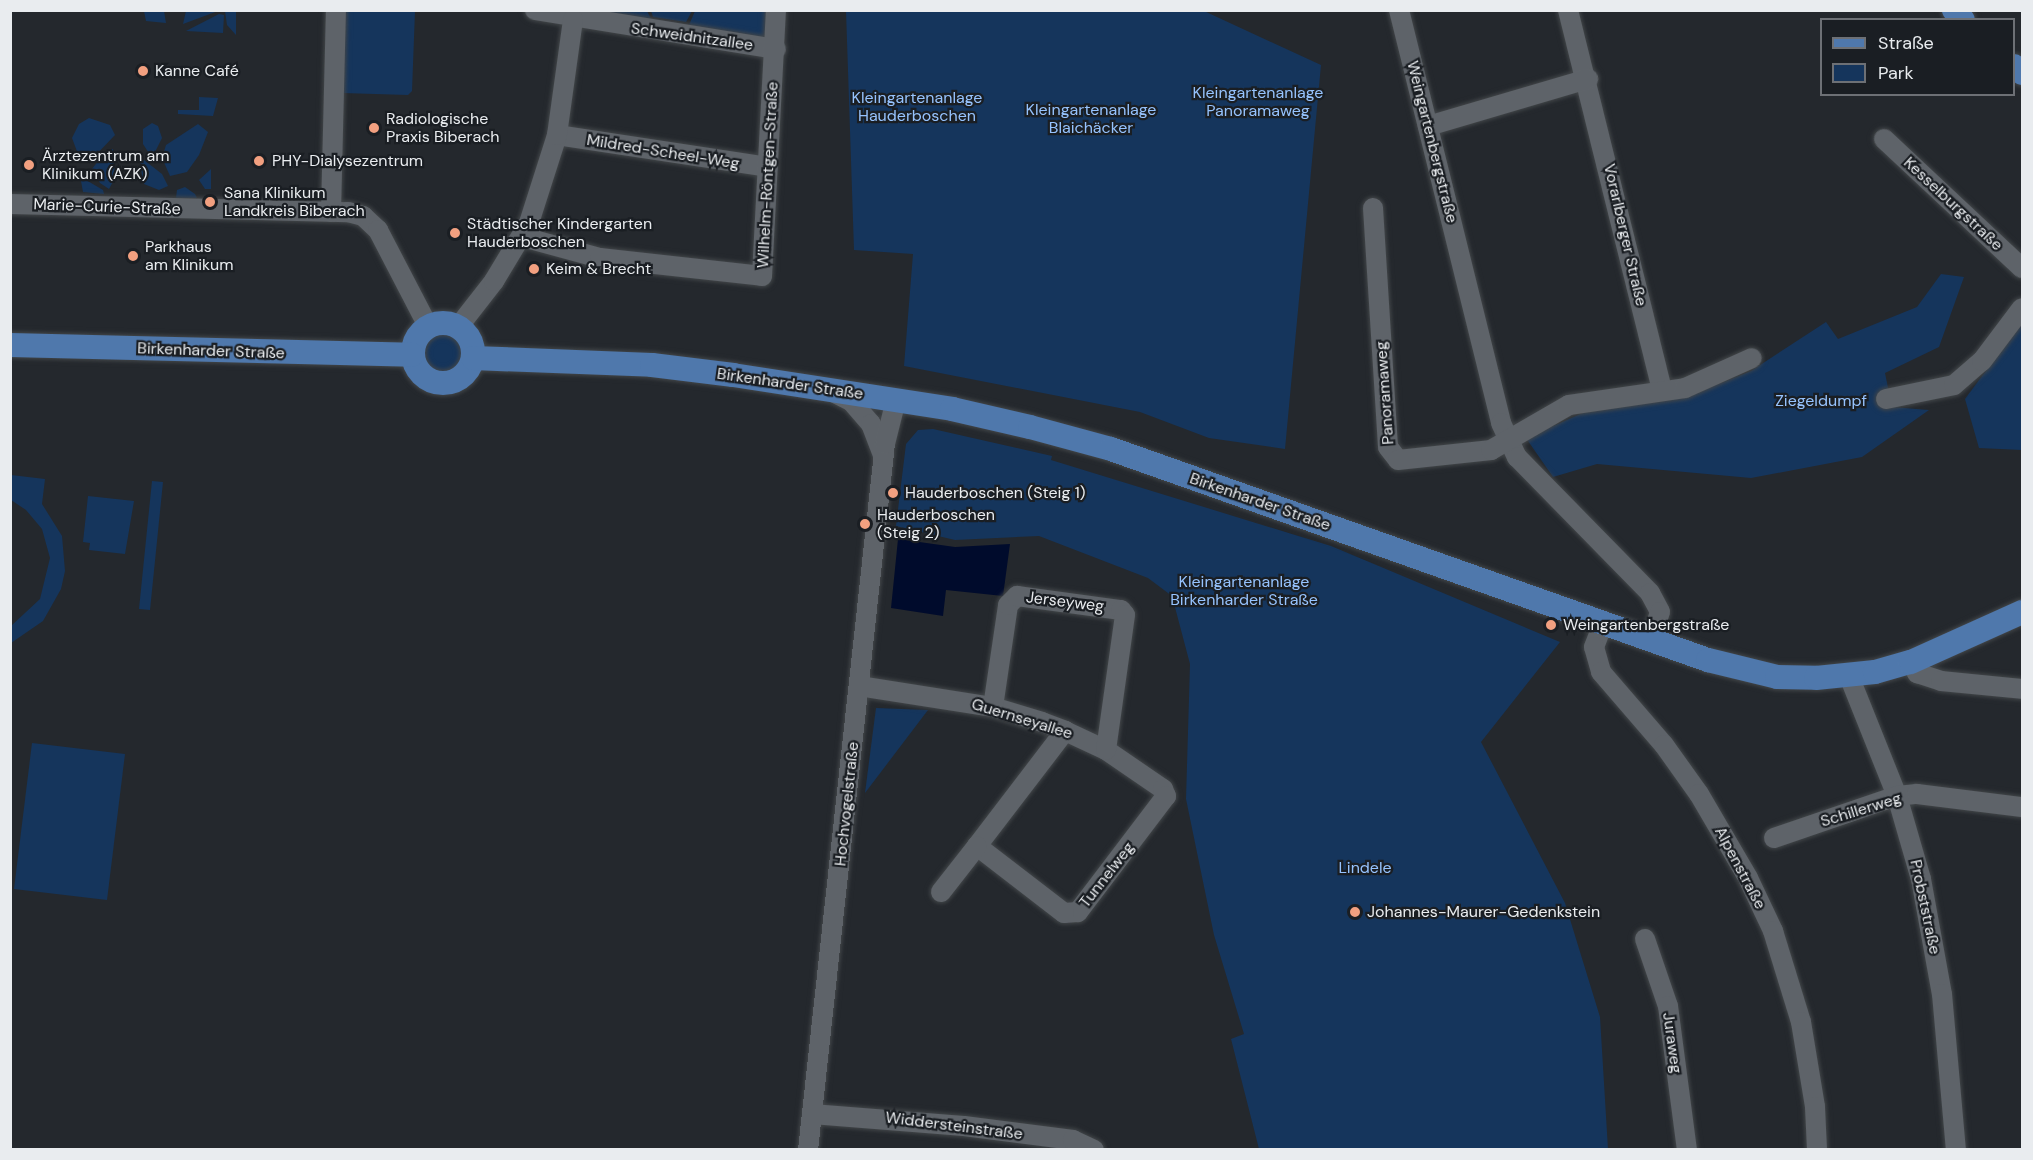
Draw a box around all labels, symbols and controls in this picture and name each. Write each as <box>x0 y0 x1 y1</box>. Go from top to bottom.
legend <box>1820 18 2015 96</box>
street label: Schweidnitzallee <box>630 19 754 55</box>
text: Straße <box>1878 31 1934 55</box>
street label: Weingartenbergstraße <box>1403 59 1461 225</box>
place label: Kanne Café <box>155 61 239 81</box>
text: Park <box>1878 61 1914 85</box>
marker: Kanne Café <box>136 64 150 78</box>
street label: Wilhelm-Röntgen-Straße <box>754 81 782 269</box>
park label: Kleingartenanlage Panoramaweg <box>1193 83 1323 121</box>
park label: Kleingartenanlage Hauderboschen <box>852 88 982 126</box>
park label: Kleingartenanlage Blaichäcker <box>1026 100 1156 138</box>
place label: Radiologische Praxis Biberach <box>386 109 500 147</box>
marker: Radiologische Praxis Biberach <box>367 121 381 135</box>
street label: Mildred-Scheel-Weg <box>585 130 741 174</box>
place label: Ärztezentrum am Klinikum (AZK) <box>42 146 169 184</box>
place label: PHY-Dialysezentrum <box>272 151 423 171</box>
marker: PHY-Dialysezentrum <box>250 152 268 170</box>
street label: Kesselburgstraße <box>1899 153 2007 255</box>
marker: Ärztezentrum am Klinikum (AZK) <box>20 156 38 174</box>
street label: Vorarlberger Straße <box>1599 162 1651 308</box>
place label: Sana Klinikum Landkreis Biberach <box>224 183 365 221</box>
marker: Sana Klinikum Landkreis Biberach <box>201 193 219 211</box>
street label: Marie-Curie-Straße <box>33 195 181 219</box>
place label: Städtischer Kindergarten Hauderboschen <box>467 214 652 252</box>
marker: Städtischer Kindergarten Hauderboschen <box>448 226 462 240</box>
place label: Parkhaus am Klinikum <box>145 237 233 275</box>
marker: Parkhaus am Klinikum <box>126 249 140 263</box>
place label: Keim & Brecht <box>546 259 651 279</box>
marker: Keim & Brecht <box>527 262 541 276</box>
street label: Birkenharder Straße <box>137 339 285 363</box>
street label: Panoramaweg <box>1372 341 1398 445</box>
street label: Birkenharder Straße <box>716 364 864 404</box>
park label: Ziegeldumpf <box>1775 391 1867 411</box>
street label: Birkenharder Straße <box>1187 469 1333 535</box>
place label: Hauderboschen (Steig 1) <box>905 483 1086 503</box>
marker: Hauderboschen (Steig 1) <box>886 486 900 500</box>
place label: Hauderboschen (Steig 2) <box>877 505 995 543</box>
marker: Hauderboschen (Steig 2) <box>858 517 872 531</box>
park label: Kleingartenanlage Birkenharder Straße <box>1170 572 1318 610</box>
street label: Jerseyweg <box>1025 588 1105 616</box>
place label: Weingartenbergstraße <box>1563 615 1729 635</box>
marker: Weingartenbergstraße <box>1544 618 1558 632</box>
street label: Guernseyallee <box>969 695 1075 743</box>
street label: Hochvogelstraße <box>831 741 863 867</box>
street label: Schillerweg <box>1818 789 1904 831</box>
street label: Alpenstraße <box>1710 824 1770 912</box>
street label: Tunnelweg <box>1075 838 1139 912</box>
park label: Lindele <box>1338 858 1392 878</box>
street label: Probststraße <box>1906 858 1944 956</box>
place label: Johannes-Maurer-Gedenkstein <box>1367 902 1600 922</box>
marker: Johannes-Maurer-Gedenkstein <box>1348 905 1362 919</box>
street label: Juraweg <box>1658 1011 1686 1075</box>
street label: Widdersteinstraße <box>884 1108 1024 1144</box>

